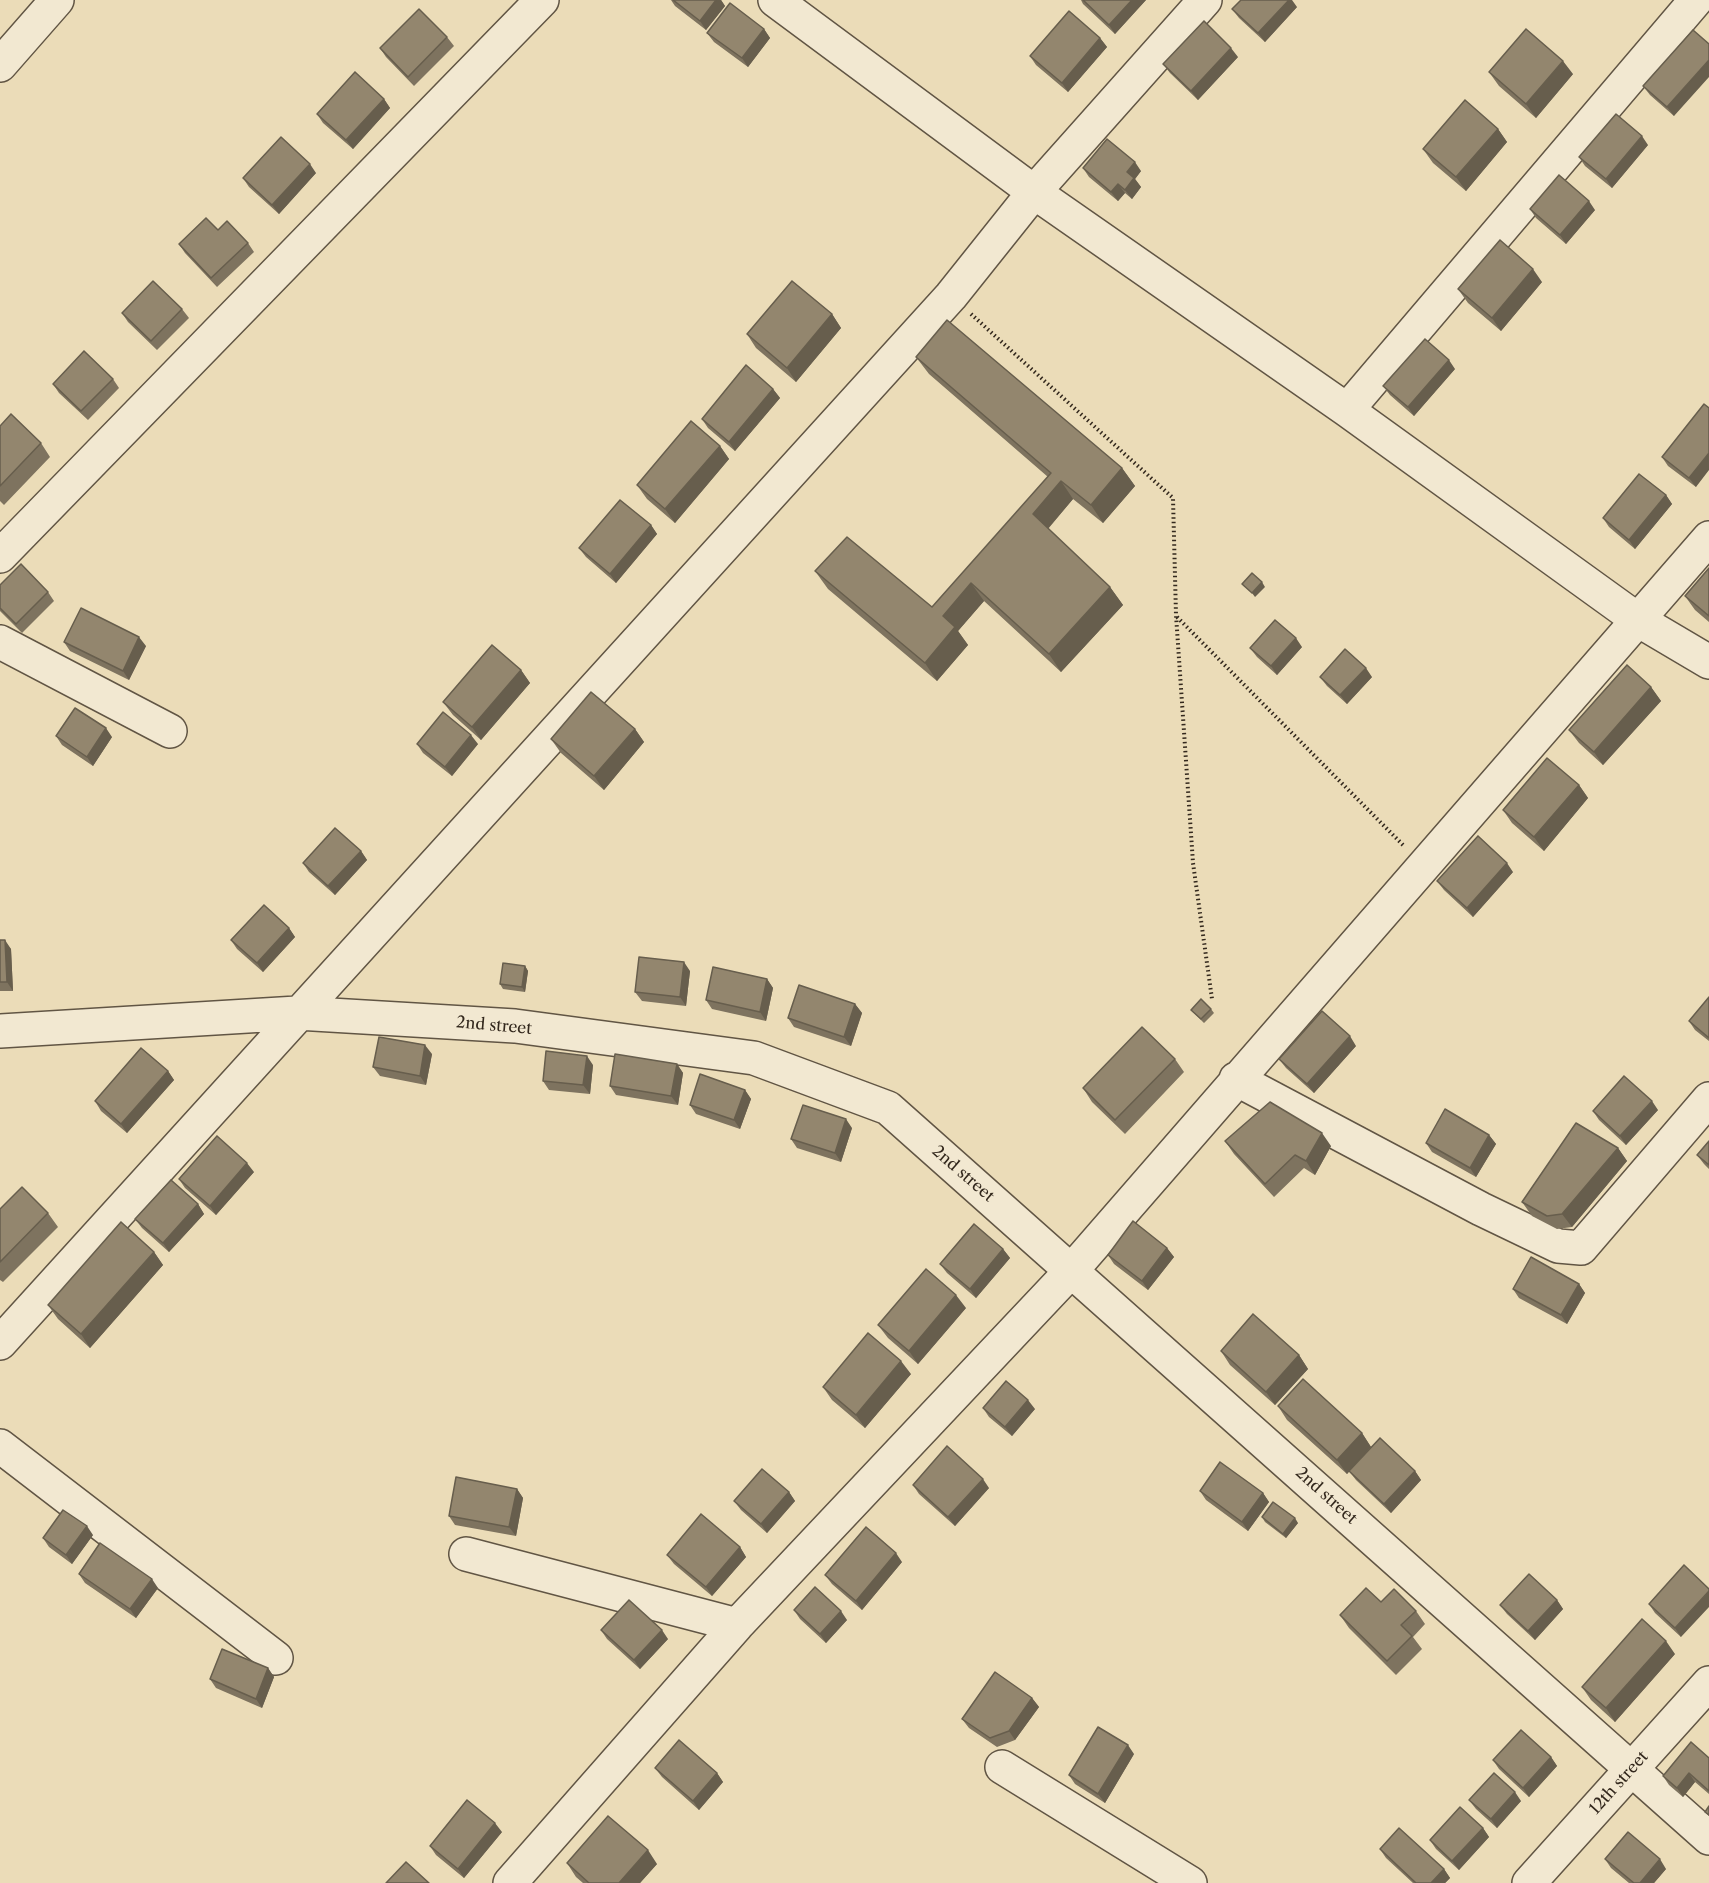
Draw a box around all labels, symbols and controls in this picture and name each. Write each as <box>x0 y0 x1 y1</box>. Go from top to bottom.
street label: 2nd street <box>455 1013 533 1039</box>
street label: 2nd street <box>928 1142 998 1206</box>
street label: 2nd street <box>1291 1463 1361 1529</box>
street label: 12th street <box>1586 1747 1652 1819</box>

